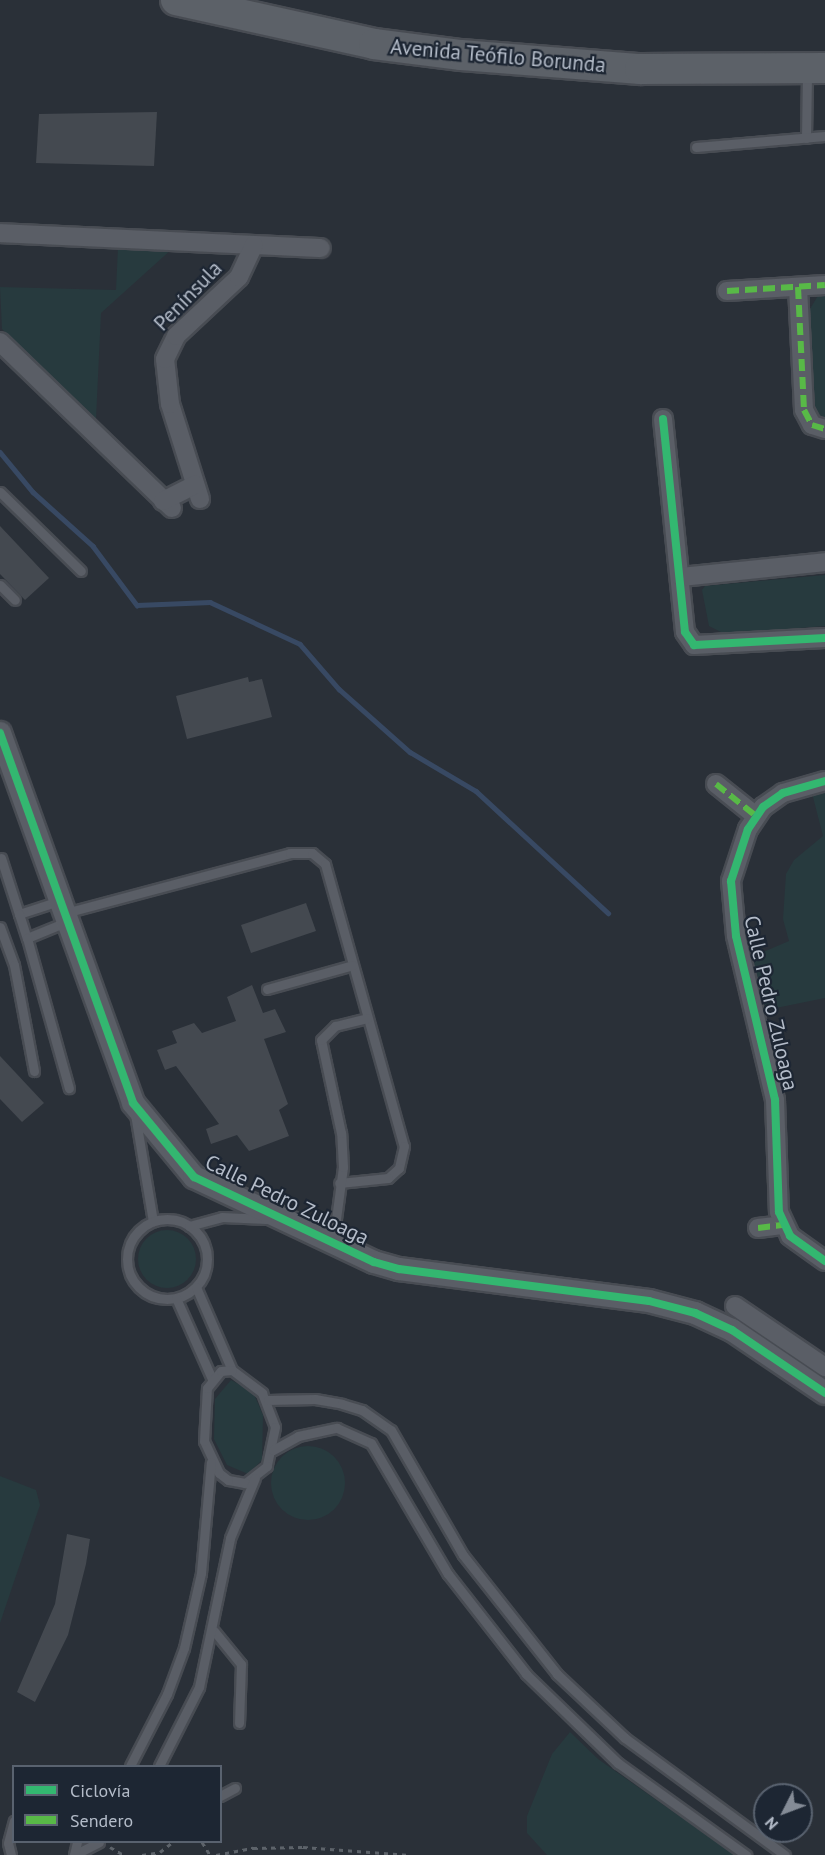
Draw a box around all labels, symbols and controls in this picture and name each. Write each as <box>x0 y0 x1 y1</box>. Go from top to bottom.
street label: Avenida Teófilo Borunda <box>389 34 607 78</box>
street label: Península <box>149 256 227 336</box>
street label: Calle Pedro Zuloaga <box>739 913 803 1093</box>
street label: Calle Pedro Zuloaga <box>201 1149 373 1251</box>
legend <box>12 1765 222 1843</box>
text: Ciclovía <box>70 1779 130 1802</box>
north arrow <box>753 1783 813 1843</box>
text: Sendero <box>70 1809 133 1832</box>
text: N <box>760 1813 782 1834</box>

